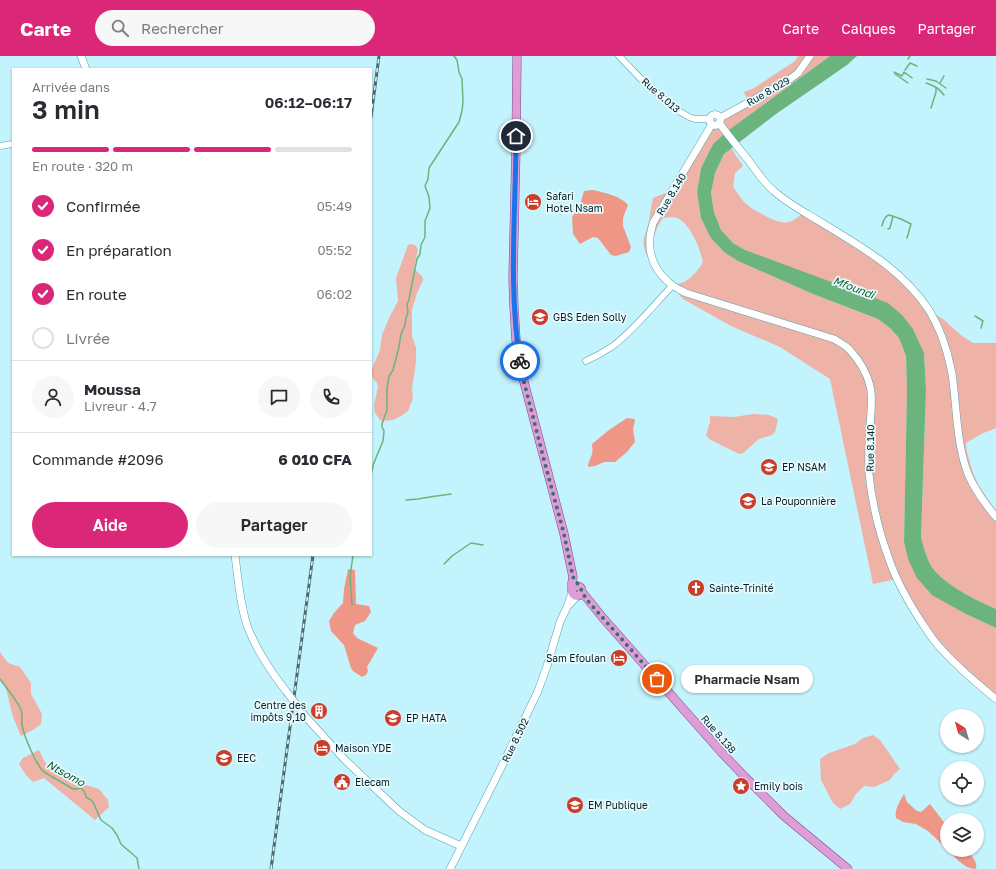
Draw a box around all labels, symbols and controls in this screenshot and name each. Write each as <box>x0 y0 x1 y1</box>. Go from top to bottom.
search box <box>95 10 375 46</box>
text: Carte <box>20 17 71 40</box>
icon: search <box>109 17 131 39</box>
text: Rechercher <box>141 19 224 37</box>
text: Carte <box>782 20 819 37</box>
text: Calques <box>841 20 896 37</box>
text: Partager <box>918 20 976 37</box>
street label: Rue 8.029 <box>744 74 792 108</box>
street label: Rue 8.013 <box>639 75 683 115</box>
text: Arrivée dans <box>32 79 110 95</box>
text: 06:12–06:17 <box>265 93 352 111</box>
text: 3 min <box>32 94 100 125</box>
pin <box>499 119 533 153</box>
icon: home <box>505 125 527 147</box>
text: En route · 320 m <box>32 158 133 174</box>
street label: Rue 8.140 <box>654 171 688 217</box>
place label: Safari Hotel Nsam <box>546 190 603 214</box>
hotel icon: Safari Hotel Nsam <box>523 192 543 212</box>
icon: check <box>32 195 54 217</box>
text: Confirmée <box>66 197 140 215</box>
text: 05:49 <box>317 198 352 214</box>
icon: check <box>32 239 54 261</box>
text: En préparation <box>66 241 172 259</box>
text: 05:52 <box>317 242 352 258</box>
water label: Mfoundi <box>832 273 878 302</box>
icon: check <box>32 283 54 305</box>
text: En route <box>66 285 127 303</box>
text: 06:02 <box>317 286 352 302</box>
school or university icon: GBS Eden Solly <box>530 307 550 327</box>
place label: GBS Eden Solly <box>553 311 627 323</box>
text: Livrée <box>66 329 110 347</box>
courier <box>500 341 540 381</box>
icon: bike <box>509 350 531 372</box>
button: person <box>32 376 74 418</box>
button: chat <box>258 376 300 418</box>
button: phone <box>310 376 352 418</box>
text: Moussa <box>84 380 141 398</box>
text: Livreur · 4.7 <box>84 398 157 414</box>
street label: Rue 8.140 <box>864 424 876 472</box>
text: Commande #2096 <box>32 450 163 468</box>
text: 6 010 CFA <box>278 450 352 468</box>
school or university icon: EP NSAM <box>759 457 779 477</box>
place label: EP NSAM <box>782 461 826 473</box>
school or university icon: La Pouponnière <box>738 491 758 511</box>
place label: La Pouponnière <box>761 495 836 507</box>
button: Aide <box>32 502 188 548</box>
button: Partager <box>196 502 352 548</box>
church icon: Sainte-Trinité <box>686 578 706 598</box>
place label: Sainte-Trinité <box>709 582 774 594</box>
hotel icon: Sam Efoulan <box>609 648 629 668</box>
place label: Sam Efoulan <box>546 652 606 664</box>
pin <box>640 662 674 696</box>
callout: Pharmacie Nsam <box>681 665 813 693</box>
icon: bag <box>646 668 668 690</box>
text: Pharmacie Nsam <box>694 671 800 687</box>
place label: Centre des impôts 9,10 <box>250 699 306 723</box>
building icon: Centre des impôts 9,10 <box>309 701 329 721</box>
school or university icon: EP HATA <box>383 708 403 728</box>
north arrow <box>940 709 984 753</box>
map controls <box>940 709 984 857</box>
place label: EP HATA <box>406 712 447 724</box>
street label: Rue 8.138 <box>699 712 739 756</box>
street label: Rue 8.502 <box>499 716 531 764</box>
hotel icon: Maison YDE <box>312 738 332 758</box>
place label: Maison YDE <box>335 742 391 754</box>
school or university icon: EEC <box>214 748 234 768</box>
place label: EEC <box>237 752 256 764</box>
water label: Ntsomo <box>45 757 89 789</box>
button: locate <box>940 761 984 805</box>
public building icon: Elecam <box>332 772 352 792</box>
place label: Elecam <box>355 776 390 788</box>
place icon: Emily bois <box>731 776 751 796</box>
place label: Emily bois <box>754 780 803 792</box>
school or university icon: EM Publique <box>565 795 585 815</box>
place label: EM Publique <box>588 799 648 811</box>
button: layers <box>940 813 984 857</box>

